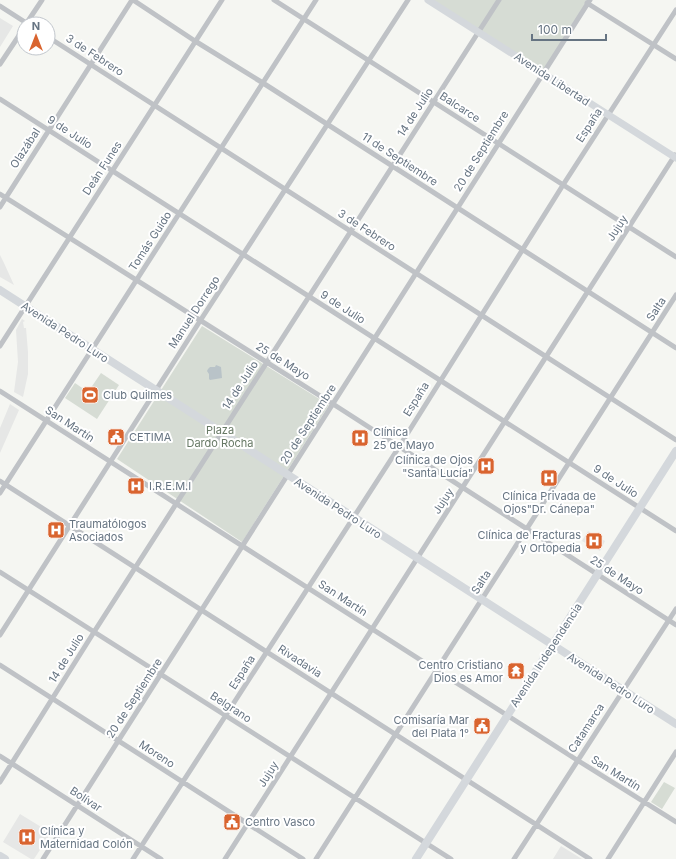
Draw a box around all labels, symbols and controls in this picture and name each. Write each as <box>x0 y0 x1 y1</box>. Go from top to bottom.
north arrow <box>16 16 56 56</box>
scale bar <box>532 16 606 42</box>
text: N <box>32 19 40 33</box>
text: 100 m <box>538 22 572 37</box>
street label: 3 de Febrero <box>63 31 127 79</box>
street label: Avenida Libertad <box>512 49 592 109</box>
street label: 14 de Julio <box>394 85 436 139</box>
street label: Balcarce <box>437 89 483 125</box>
street label: España <box>573 105 605 145</box>
street label: 20 de Septiembre <box>451 108 511 194</box>
street label: 9 de Julio <box>45 112 95 152</box>
street label: Olazábal <box>7 125 43 171</box>
street label: 11 de Septiembre <box>359 129 441 189</box>
street label: Deán Funes <box>79 138 125 198</box>
street label: 3 de Febrero <box>335 206 399 254</box>
street label: Tomás Guido <box>126 208 175 273</box>
street label: Jujuy <box>603 212 631 244</box>
street label: Manuel Dorrego <box>165 273 223 351</box>
street label: 9 de Julio <box>318 287 368 327</box>
street label: Salta <box>643 294 669 324</box>
street label: Avenida Pedro Luro <box>19 299 112 366</box>
street label: 25 de Mayo <box>253 339 313 383</box>
street label: 14 de Julio <box>219 358 261 412</box>
street label: España <box>400 379 432 419</box>
street label: 20 de Septiembre <box>277 381 339 467</box>
sports icon: Club Quilmes <box>80 385 100 405</box>
place label: Club Quilmes <box>103 388 172 402</box>
street label: San Martín <box>43 403 97 445</box>
park label: Plaza Dardo Rocha <box>187 423 253 450</box>
place label: Clínica 25 de Mayo <box>373 425 435 452</box>
public building icon: CETIMA <box>106 427 126 447</box>
hospital icon: Clínica 25 de Mayo <box>350 428 370 448</box>
place label: CETIMA <box>129 430 172 444</box>
place label: Clínica de Ojos "Santa Lucía" <box>395 453 473 480</box>
hospital icon: Clínica de Ojos "Santa Lucía" <box>476 456 496 476</box>
street label: 9 de Julio <box>591 461 641 501</box>
hospital icon: Clínica Privada de Ojos"Dr. Cánepa" <box>539 468 559 488</box>
street label: Avenida Pedro Luro <box>292 475 385 542</box>
hospital icon: I.R.E.M.I <box>126 476 146 496</box>
place label: I.R.E.M.I <box>149 479 191 493</box>
street label: Jujuy <box>429 485 457 517</box>
place label: Clínica Privada de Ojos"Dr. Cánepa" <box>502 489 596 516</box>
place label: Traumatólogos Asociados <box>69 517 147 544</box>
hospital icon: Traumatólogos Asociados <box>46 520 66 540</box>
place label: Clínica de Fracturas y Ortopedia <box>478 528 581 555</box>
hospital icon: Clínica de Fracturas y Ortopedia <box>584 531 604 551</box>
street label: 25 de Mayo <box>588 552 647 598</box>
street label: Salta <box>468 567 494 597</box>
street label: San Martín <box>316 577 370 619</box>
street label: Avenida Independencia <box>507 600 585 710</box>
street label: 14 de Julio <box>45 630 87 685</box>
street label: Rivadavia <box>275 642 325 680</box>
street label: Avenida Pedro Luro <box>565 650 658 717</box>
street label: España <box>226 652 258 692</box>
street label: 20 de Septiembre <box>103 655 165 741</box>
place label: Centro Cristiano Dios es Amor <box>418 658 503 685</box>
temple icon: Centro Cristiano Dios es Amor <box>506 661 526 681</box>
street label: Belgrano <box>208 688 255 726</box>
street label: Catamarca <box>565 701 607 755</box>
place label: Comisaría Mar del Plata 1° <box>394 713 469 740</box>
public building icon: Comisaría Mar del Plata 1° <box>472 716 492 736</box>
street label: Moreno <box>136 737 178 771</box>
street label: San Martín <box>589 752 643 794</box>
street label: Jujuy <box>255 758 281 790</box>
street label: Bolívar <box>67 783 105 815</box>
public building icon: Centro Vasco <box>222 812 242 832</box>
place label: Centro Vasco <box>245 815 315 829</box>
place label: Clínica y Maternidad Colón <box>40 824 133 851</box>
hospital icon: Clínica y Maternidad Colón <box>17 827 37 847</box>

